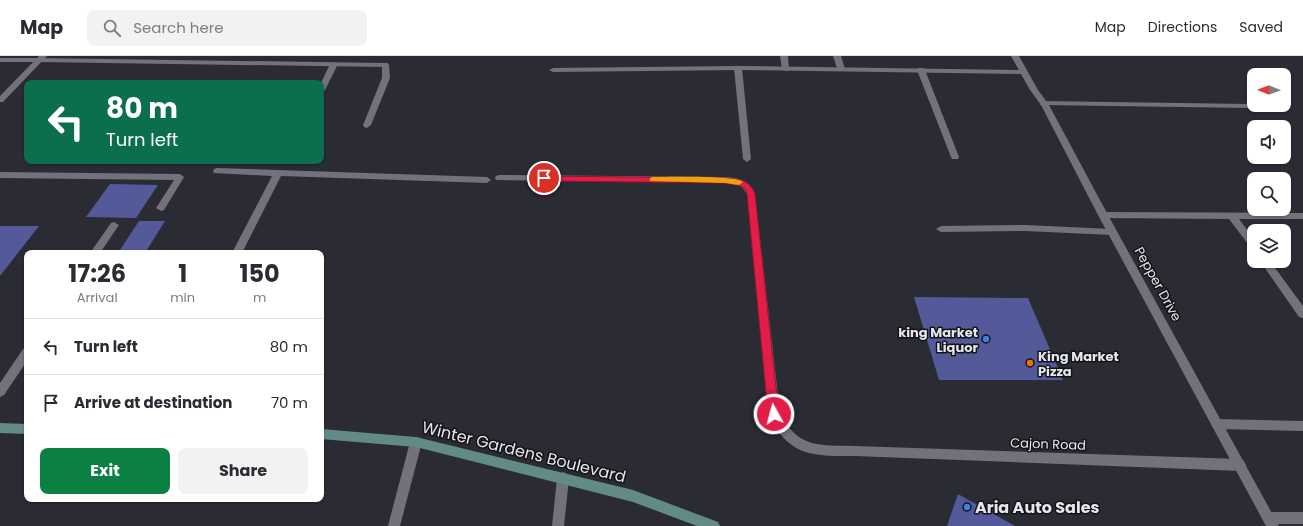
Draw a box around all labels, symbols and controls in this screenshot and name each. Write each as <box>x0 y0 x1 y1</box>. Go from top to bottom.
search box <box>87 10 367 46</box>
text: Map <box>20 14 63 41</box>
icon: search <box>101 17 123 39</box>
text: Search here <box>133 17 224 38</box>
text: Map <box>1095 17 1126 37</box>
text: Directions <box>1148 17 1217 37</box>
text: Saved <box>1239 17 1283 37</box>
north arrow <box>1247 68 1291 112</box>
map controls <box>1247 68 1291 268</box>
text: 80 m <box>106 89 178 128</box>
icon: left <box>40 96 92 148</box>
button: sound <box>1247 120 1291 164</box>
text: Turn left <box>106 127 178 152</box>
pin <box>527 161 561 195</box>
icon: arrive <box>533 167 555 189</box>
button: search <box>1247 172 1291 216</box>
button: layers <box>1247 224 1291 268</box>
street label: Pepper Drive <box>1130 243 1186 325</box>
text: 17:26 <box>68 257 126 290</box>
text: 1 <box>178 257 187 290</box>
text: 150 <box>239 257 280 290</box>
text: Arrival <box>77 288 118 307</box>
text: min <box>170 288 195 307</box>
text: m <box>253 288 266 307</box>
place label: king Market Liquor <box>898 323 978 357</box>
marker: king Market Liquor <box>981 334 991 344</box>
icon: left <box>40 336 62 358</box>
text: Turn left <box>74 336 138 357</box>
text: 80 m <box>270 336 308 357</box>
place label: King Market Pizza <box>1038 347 1119 381</box>
marker: King Market Pizza <box>1025 358 1035 368</box>
icon: arrive <box>40 392 62 414</box>
text: Arrive at destination <box>74 392 232 413</box>
text: 70 m <box>271 392 308 413</box>
position arrow <box>753 393 795 435</box>
street label: Winter Gardens Boulevard <box>420 416 628 488</box>
street label: Cajon Road <box>1010 433 1086 455</box>
button: Exit <box>40 448 170 494</box>
button: Share <box>178 448 308 494</box>
place label: Aria Auto Sales <box>975 496 1100 519</box>
marker: Aria Auto Sales <box>962 502 972 512</box>

